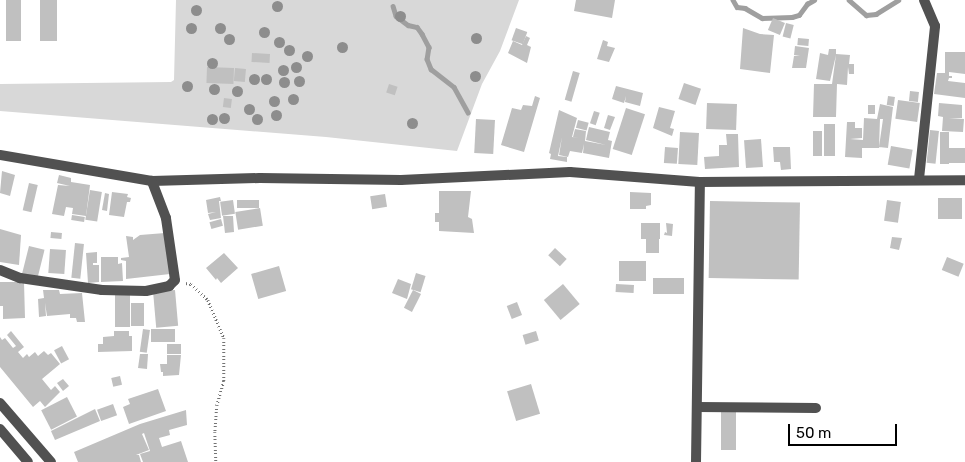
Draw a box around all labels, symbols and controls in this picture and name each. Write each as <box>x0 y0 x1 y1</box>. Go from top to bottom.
scale bar <box>790 414 899 446</box>
text: 50 m <box>796 424 831 442</box>

